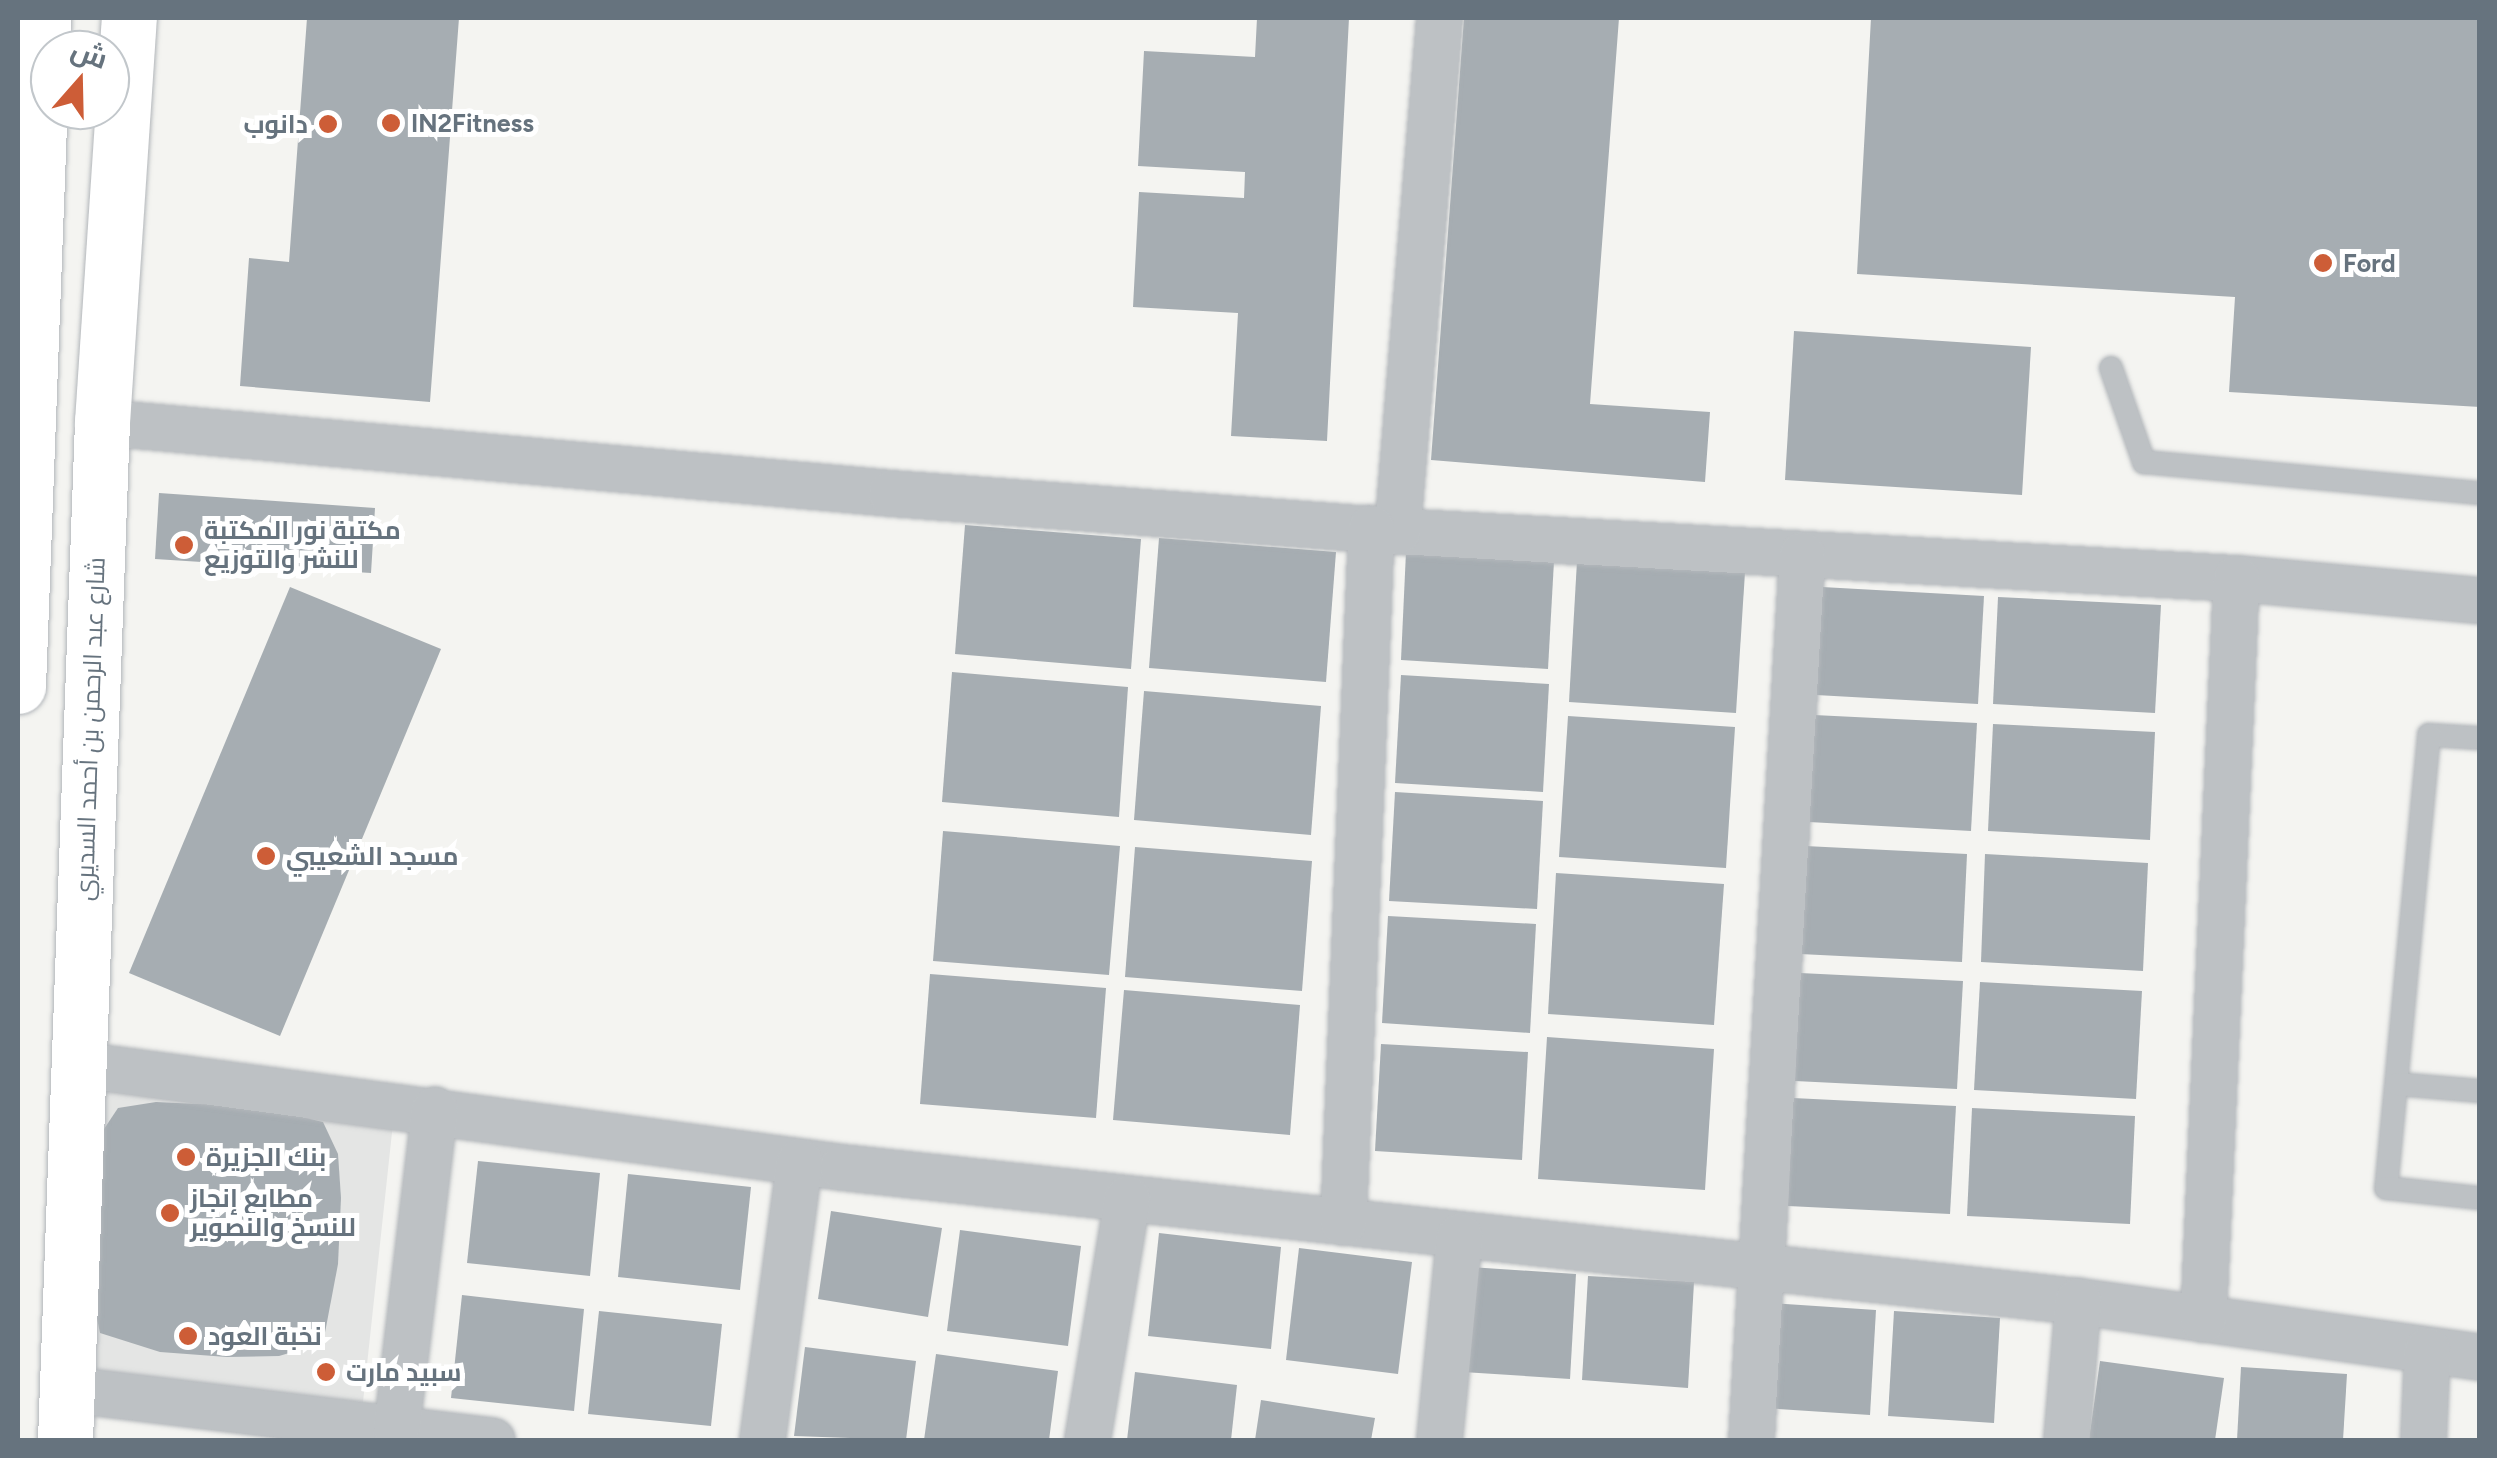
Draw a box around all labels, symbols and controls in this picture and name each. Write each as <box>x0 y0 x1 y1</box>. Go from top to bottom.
north arrow <box>30 30 130 130</box>
text: ش <box>67 32 112 76</box>
place label: IN2Fitness <box>411 108 534 138</box>
place label: دانوب <box>244 109 308 139</box>
marker: IN2Fitness <box>380 112 402 134</box>
marker: دانوب <box>317 113 339 135</box>
place label: Ford <box>2343 248 2396 278</box>
marker: Ford <box>2312 252 2334 274</box>
place label: مكتبة نور المكتبة للنشر والتوزيع <box>204 516 401 575</box>
marker: مكتبة نور المكتبة للنشر والتوزيع <box>173 534 195 556</box>
street label: شارع عبد الرحمن بن أحمد السديري <box>69 556 111 902</box>
place label: مسجد الشعيبي <box>286 841 458 871</box>
marker: مسجد الشعيبي <box>255 845 277 867</box>
place label: بنك الجزيرة <box>206 1142 326 1172</box>
marker: بنك الجزيرة <box>175 1146 197 1168</box>
place label: مطابع إنجاز للنسخ والنصوير <box>190 1184 356 1243</box>
marker: مطابع إنجاز للنسخ والنصوير <box>159 1202 181 1224</box>
place label: نخبة العود <box>208 1321 322 1351</box>
marker: نخبة العود <box>177 1325 199 1347</box>
place label: سبيد مارت <box>346 1357 461 1387</box>
marker: سبيد مارت <box>315 1361 337 1383</box>

